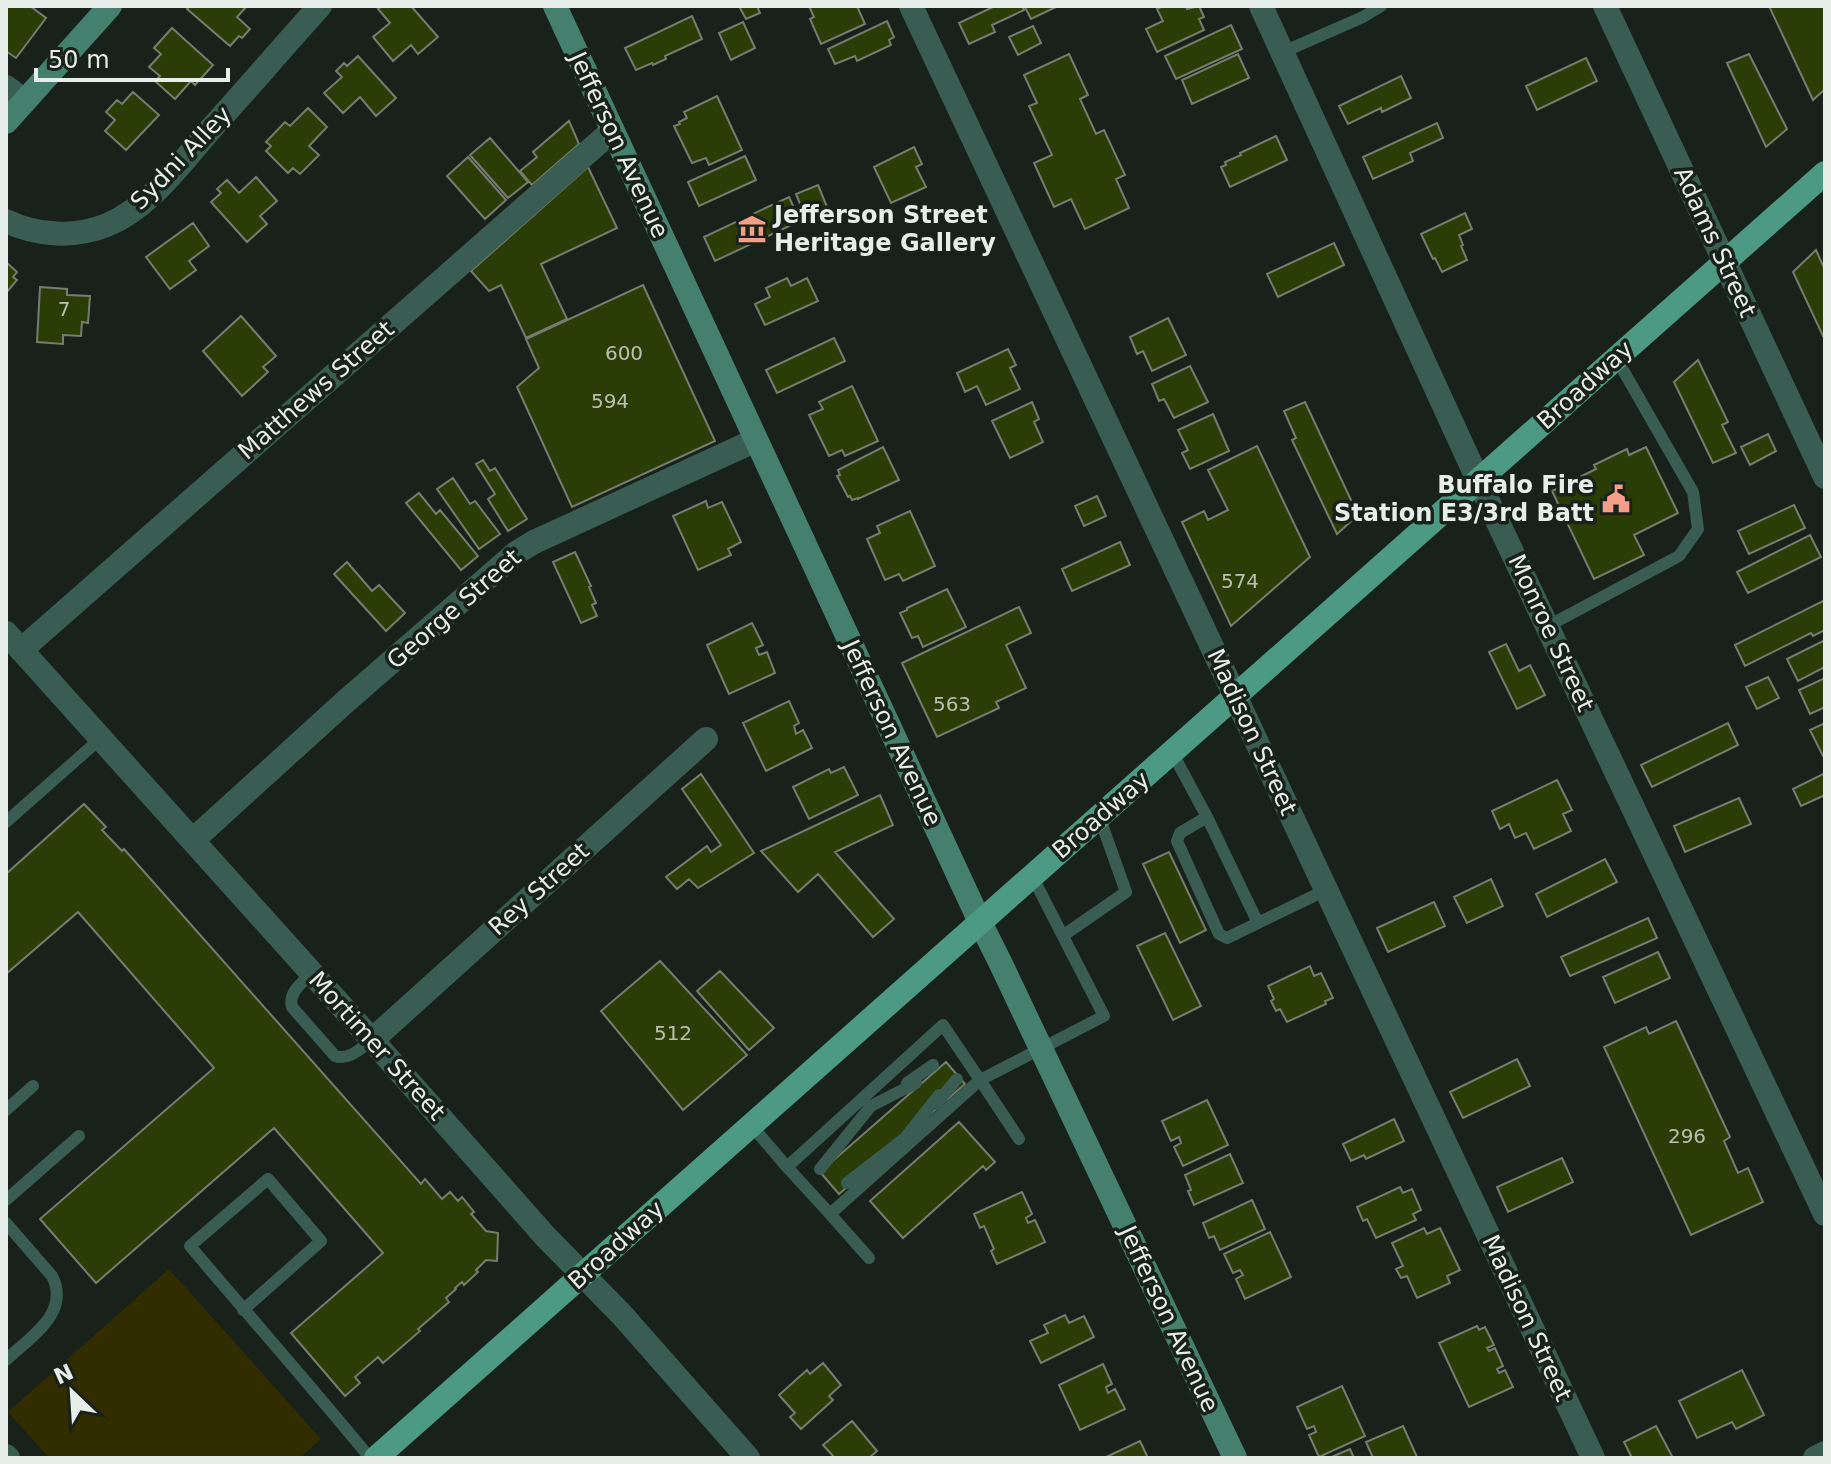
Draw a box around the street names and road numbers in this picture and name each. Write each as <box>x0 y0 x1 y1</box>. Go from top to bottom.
street label: Jefferson Avenue <box>563 46 674 243</box>
street label: Sydni Alley <box>125 100 237 216</box>
street label: Adams Street <box>1668 163 1762 321</box>
street label: Matthews Street <box>233 315 399 465</box>
street label: Broadway <box>1531 335 1639 435</box>
street label: George Street <box>381 543 527 675</box>
street label: Monroe Street <box>1502 550 1600 716</box>
street label: Jefferson Avenue <box>836 634 947 831</box>
street label: Madison Street <box>1201 644 1303 820</box>
street label: Broadway <box>1047 765 1155 865</box>
street label: Rey Street <box>483 837 595 941</box>
street label: Mortimer Street <box>303 966 451 1126</box>
street label: Broadway <box>562 1195 670 1295</box>
street label: Jefferson Avenue <box>1113 1220 1224 1417</box>
street label: Madison Street <box>1476 1230 1578 1406</box>

